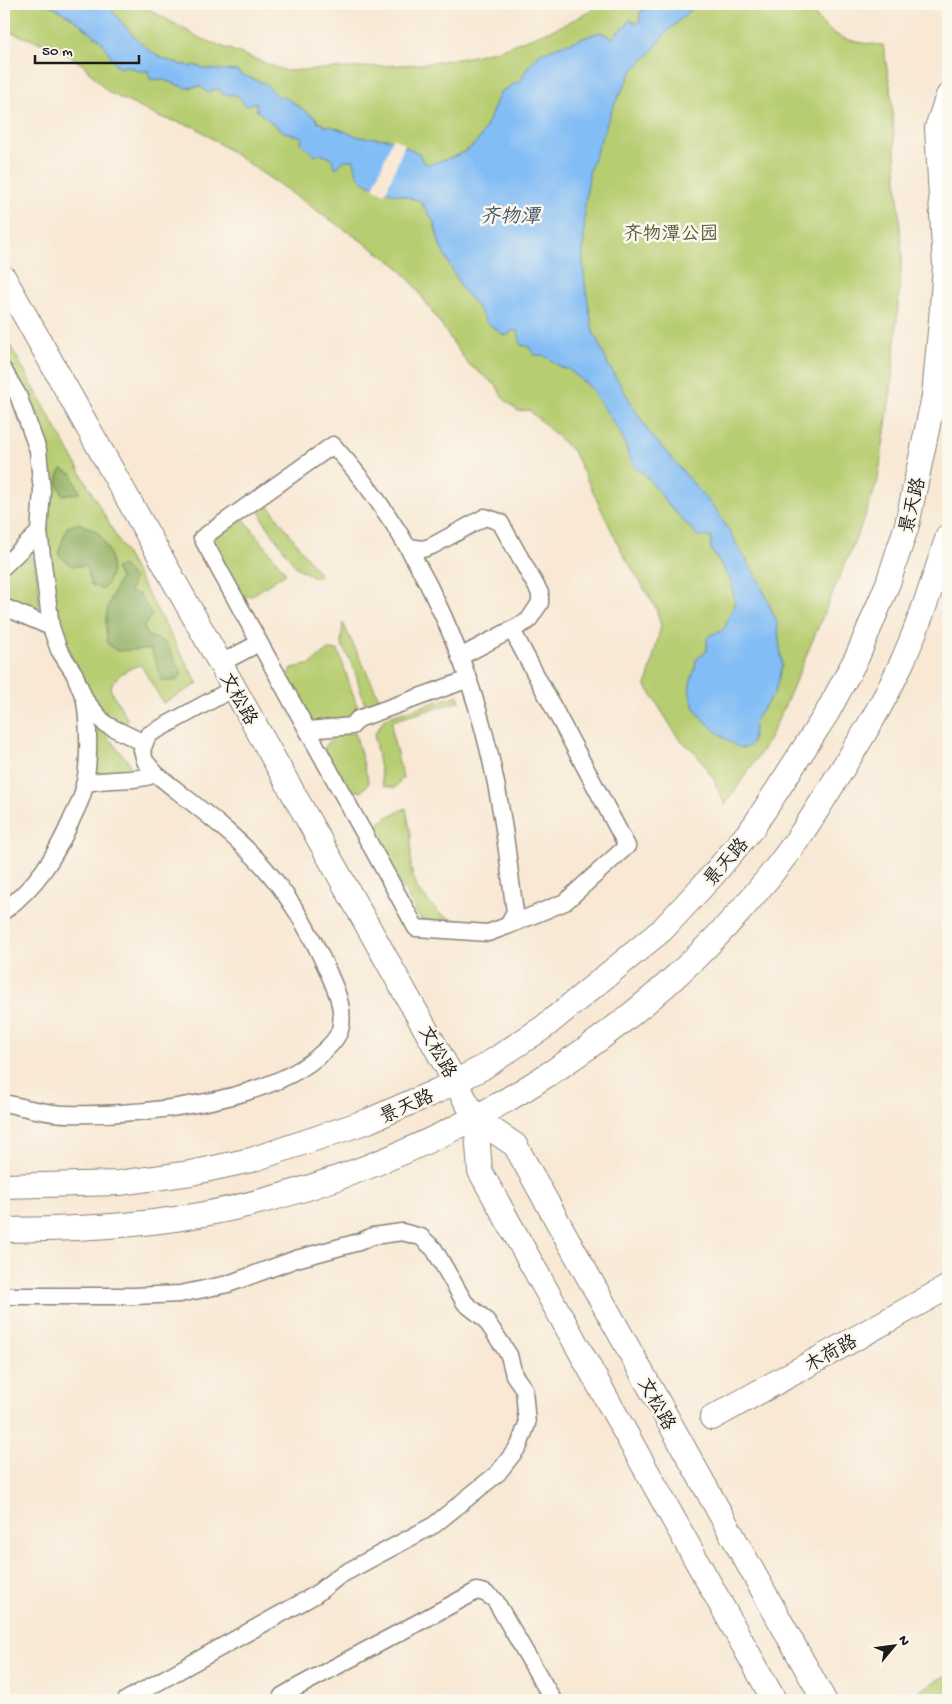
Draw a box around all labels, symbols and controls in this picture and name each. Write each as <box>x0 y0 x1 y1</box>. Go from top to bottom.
scale bar <box>35 32 139 64</box>
text: 50 m <box>42 43 73 61</box>
water label: 齐物潭 <box>480 205 542 230</box>
park label: 齐物潭公园 <box>623 223 719 247</box>
street label: 景天路 <box>895 475 932 536</box>
street label: 文松路 <box>213 669 262 730</box>
street label: 景天路 <box>700 834 755 892</box>
street label: 文松路 <box>412 1022 461 1083</box>
street label: 景天路 <box>376 1085 438 1130</box>
street label: 木荷路 <box>801 1330 862 1379</box>
street label: 文松路 <box>631 1374 680 1435</box>
north arrow <box>870 1622 920 1672</box>
text: N <box>894 1633 913 1649</box>

